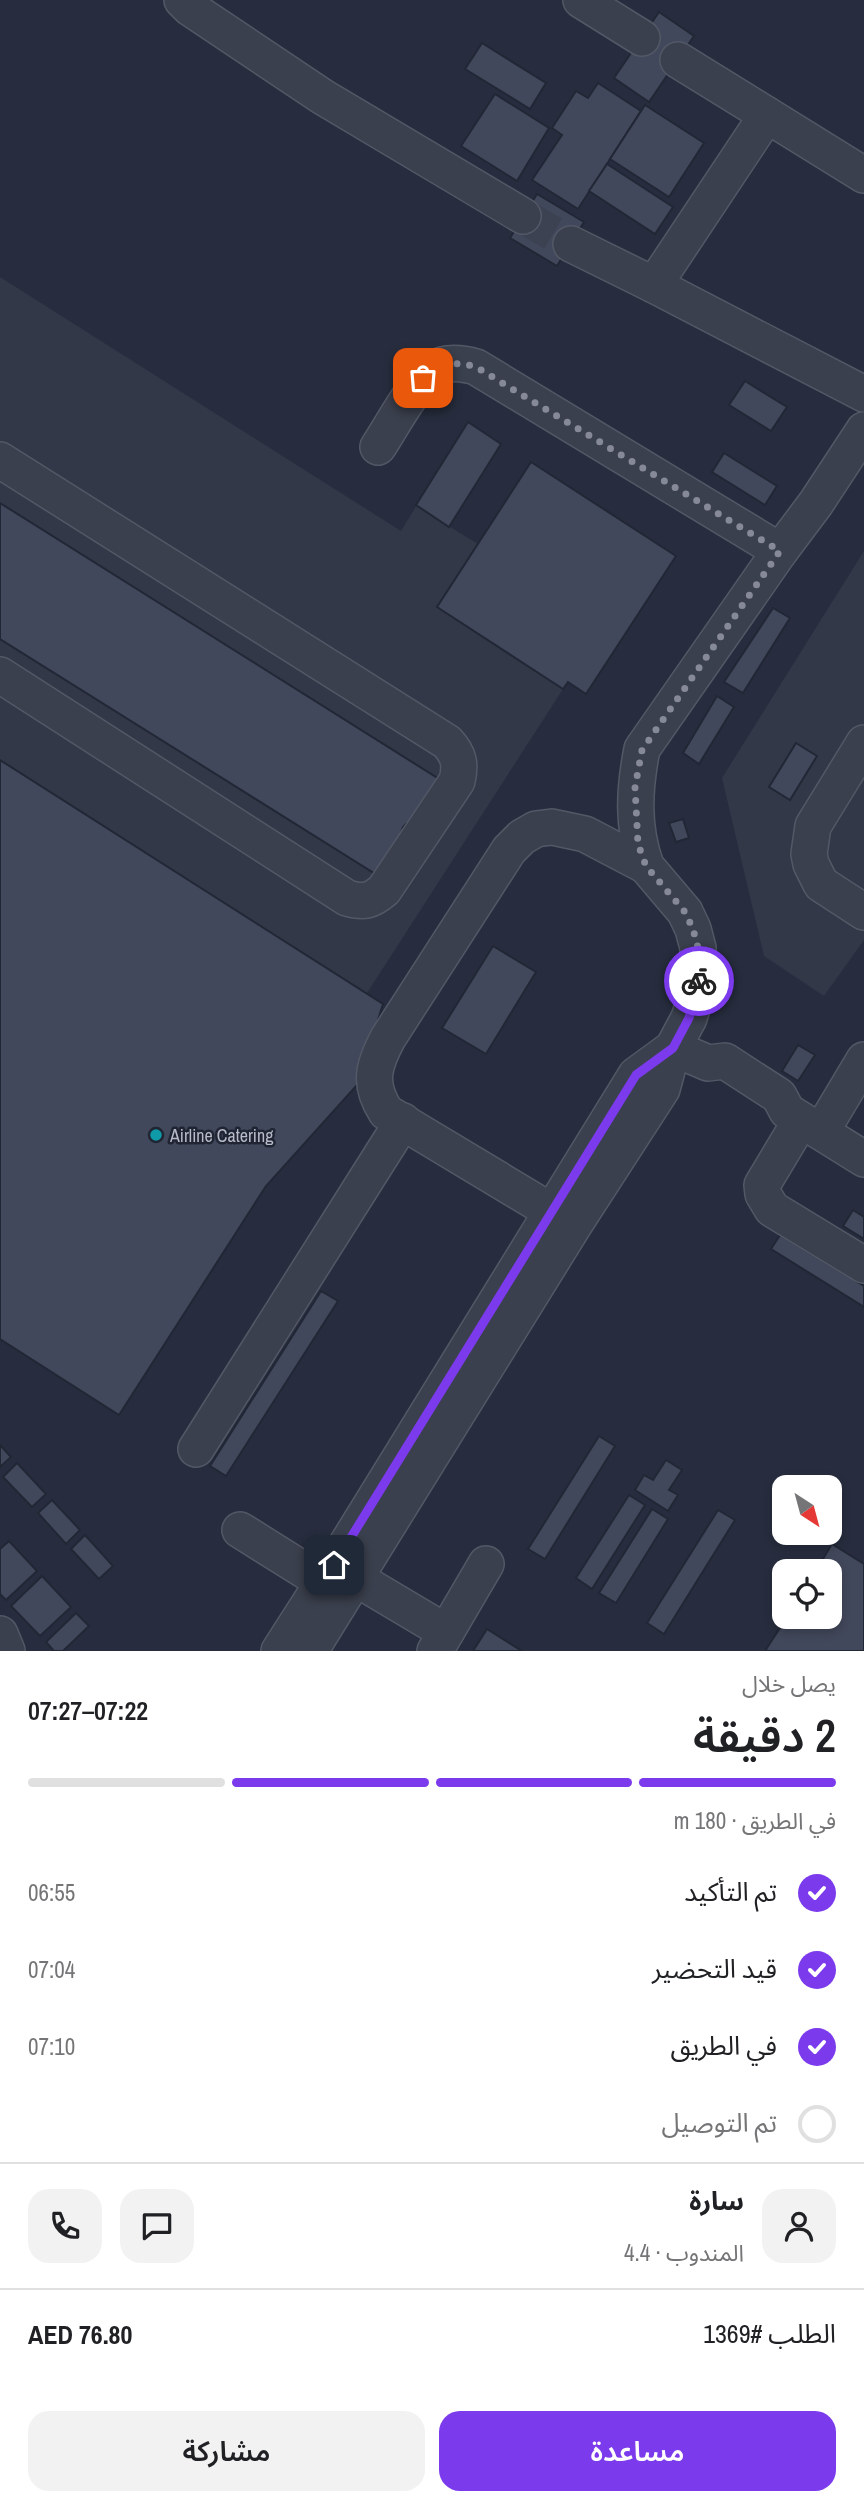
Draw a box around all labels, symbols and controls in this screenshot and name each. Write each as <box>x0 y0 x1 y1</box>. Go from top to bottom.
pin <box>393 348 453 408</box>
icon: bag <box>404 359 442 397</box>
courier <box>664 946 734 1016</box>
icon: bike <box>680 962 718 1000</box>
place label: Airline Catering <box>169 1123 274 1148</box>
marker: Airline Catering <box>148 1127 164 1143</box>
north arrow <box>772 1475 842 1545</box>
map controls <box>772 1475 842 1629</box>
pin <box>304 1535 364 1595</box>
icon: home <box>315 1546 353 1584</box>
button: locate <box>772 1559 842 1629</box>
text: يصل خلال <box>742 1668 836 1699</box>
text: 07:22–07:27 <box>28 1693 148 1728</box>
text: 2 دقيقة <box>693 1704 836 1766</box>
text: في الطريق · 180 m <box>674 1805 836 1836</box>
text: تم التأكيد <box>684 1874 777 1909</box>
icon: check <box>798 1874 836 1912</box>
text: 06:55 <box>28 1877 75 1908</box>
text: قيد التحضير <box>652 1951 777 1986</box>
icon: check <box>798 1951 836 1989</box>
text: 07:04 <box>28 1954 75 1985</box>
text: في الطريق <box>671 2028 777 2063</box>
icon: check <box>798 2028 836 2066</box>
text: 07:10 <box>28 2031 75 2062</box>
text: تم التوصيل <box>662 2105 777 2140</box>
text: سارة <box>689 2183 744 2218</box>
button: phone <box>28 2189 102 2263</box>
button: chat <box>120 2189 194 2263</box>
button: person <box>762 2189 836 2263</box>
text: المندوب · 4.4 <box>624 2237 744 2268</box>
text: الطلب #1369 <box>703 2316 836 2351</box>
text: AED 76.80 <box>28 2317 132 2352</box>
button: مشاركة <box>28 2411 425 2491</box>
button: مساعدة <box>439 2411 836 2491</box>

